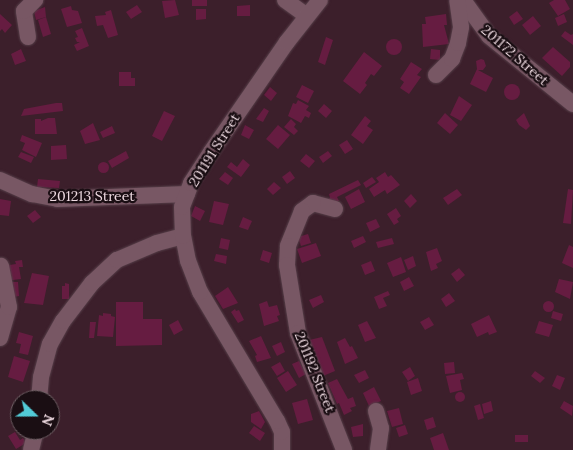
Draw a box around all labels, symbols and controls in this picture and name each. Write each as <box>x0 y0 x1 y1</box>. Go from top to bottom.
street label: 201172 Street <box>478 21 552 89</box>
street label: 201191 Street <box>185 110 243 190</box>
street label: 201213 Street <box>49 188 135 204</box>
street label: 201192 Street <box>291 329 339 415</box>
north arrow <box>10 390 60 440</box>
text: N <box>38 412 58 429</box>

